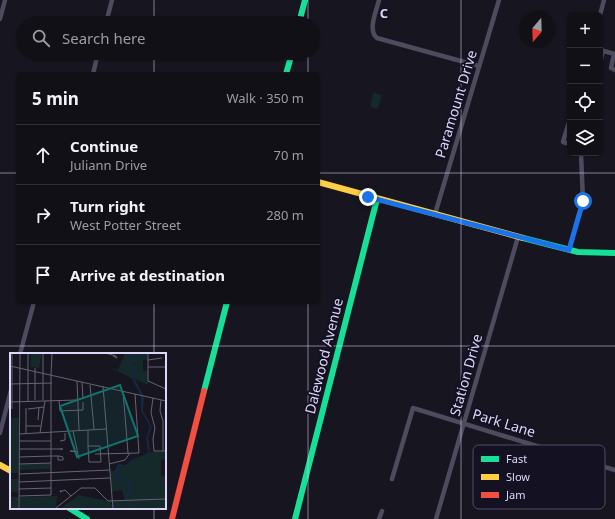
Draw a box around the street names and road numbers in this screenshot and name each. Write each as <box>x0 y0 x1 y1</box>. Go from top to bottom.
street label: Paramount Drive <box>430 47 481 160</box>
street label: Dalewood Avenue <box>300 296 347 416</box>
street label: Station Drive <box>445 331 486 418</box>
street label: Park Lane <box>470 404 538 441</box>

